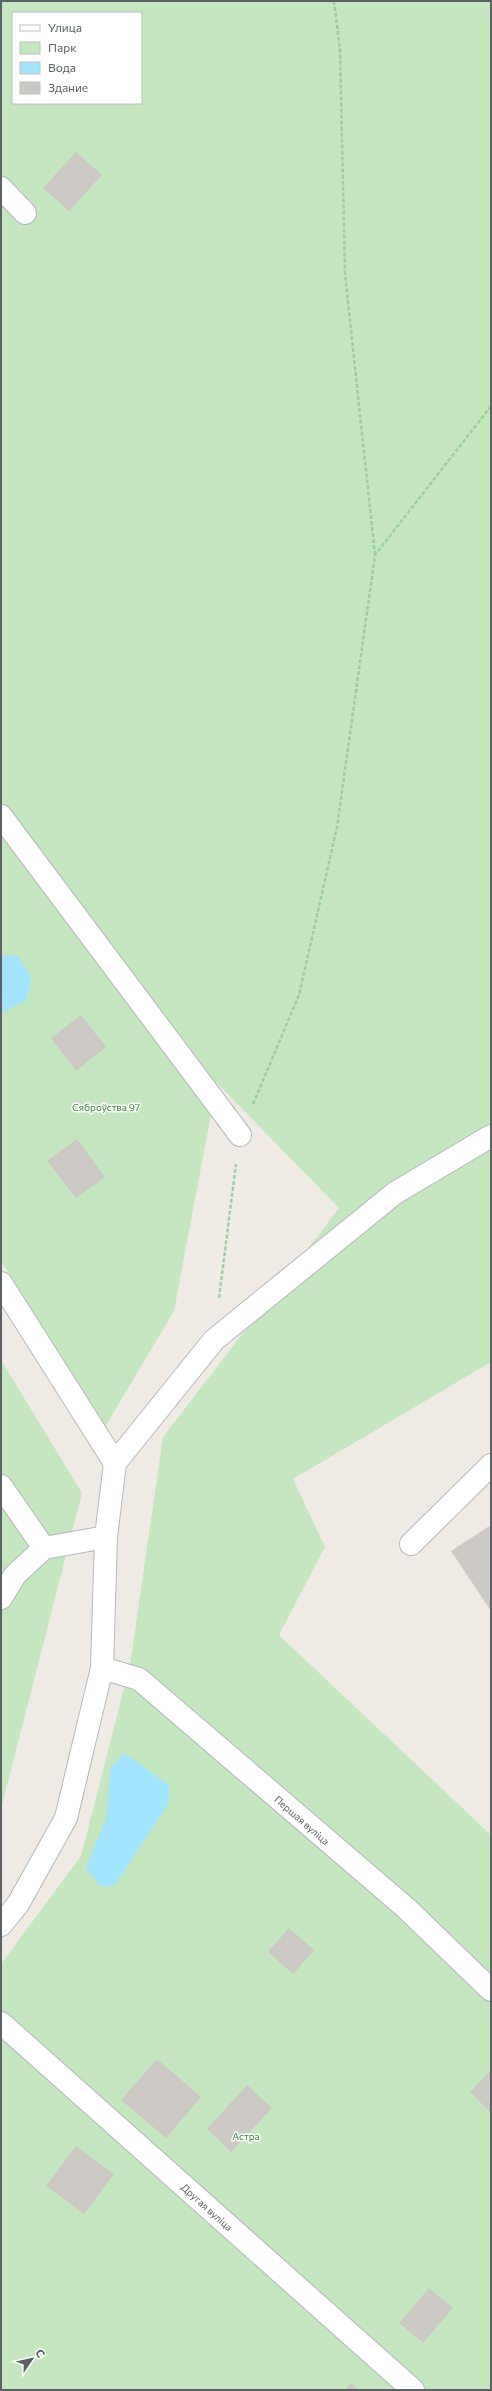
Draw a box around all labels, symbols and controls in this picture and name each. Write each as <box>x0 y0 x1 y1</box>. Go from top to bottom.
legend <box>12 12 142 104</box>
text: Улица <box>48 20 82 34</box>
text: Парк <box>48 40 77 54</box>
text: Вода <box>48 60 76 74</box>
text: Здание <box>48 80 88 94</box>
park label: Сяброўства 97 <box>72 1101 140 1113</box>
street label: Першая вуліца <box>272 1793 332 1847</box>
park label: Астра <box>232 2130 260 2142</box>
street label: Другая вуліца <box>179 2181 235 2233</box>
north arrow <box>12 2339 52 2379</box>
text: С <box>33 2346 48 2360</box>

